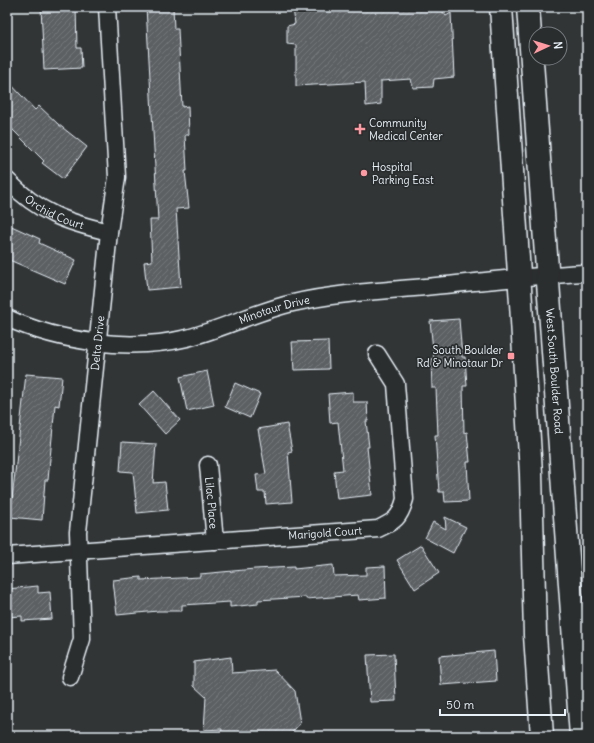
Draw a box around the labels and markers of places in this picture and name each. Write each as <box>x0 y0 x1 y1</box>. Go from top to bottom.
place label: Community Medical Center <box>369 116 443 143</box>
marker: Community Medical Center <box>354 123 366 135</box>
place label: Hospital Parking East <box>372 160 434 187</box>
marker: Hospital Parking East <box>359 168 369 178</box>
place label: South Boulder Rd & Minotaur Dr <box>416 343 504 370</box>
marker: South Boulder Rd & Minotaur Dr <box>506 351 516 361</box>

